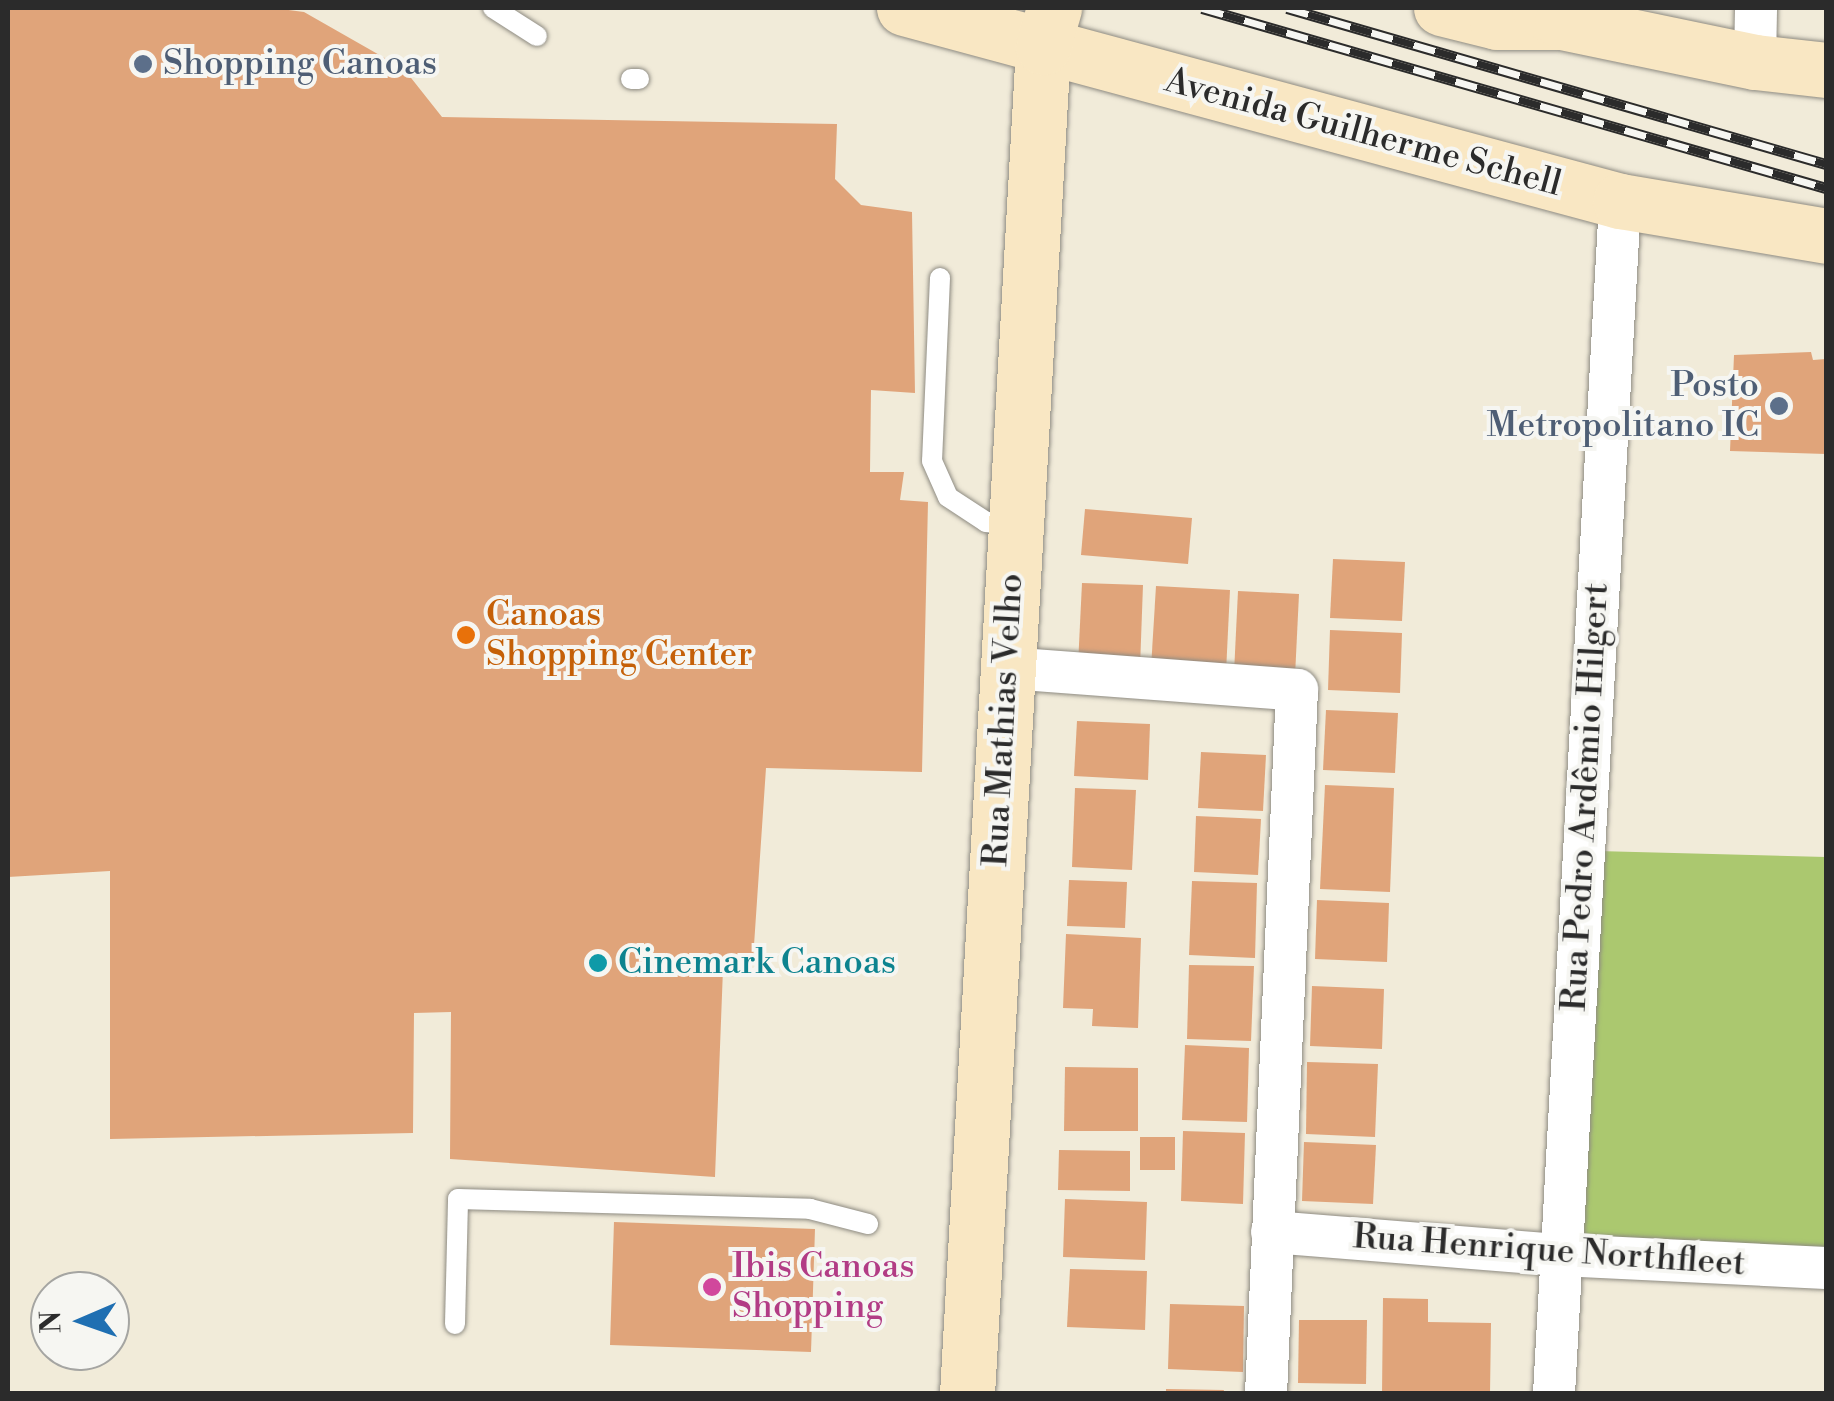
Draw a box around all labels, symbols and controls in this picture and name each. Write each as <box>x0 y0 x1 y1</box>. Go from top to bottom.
place label: Shopping Canoas <box>163 43 437 85</box>
marker: Shopping Canoas <box>132 53 154 75</box>
street label: Avenida Guilherme Schell <box>1160 60 1566 206</box>
place label: Posto Metropolitano IC <box>1487 365 1759 447</box>
marker: Posto Metropolitano IC <box>1768 395 1790 417</box>
street label: Rua Mathias Velho <box>975 572 1033 868</box>
street label: Rua Pedro Ardêmio Hilgert <box>1554 582 1618 1012</box>
place label: Canoas Shopping Center <box>486 594 752 676</box>
marker: Canoas Shopping Center <box>455 624 477 646</box>
place label: Cinemark Canoas <box>618 942 896 984</box>
marker: Cinemark Canoas <box>587 952 609 974</box>
street label: Rua Henrique Northfleet <box>1351 1216 1747 1286</box>
place label: Ibis Canoas Shopping <box>732 1246 915 1328</box>
north arrow <box>30 1271 130 1371</box>
marker: Ibis Canoas Shopping <box>701 1276 723 1298</box>
text: N <box>34 1310 69 1334</box>

